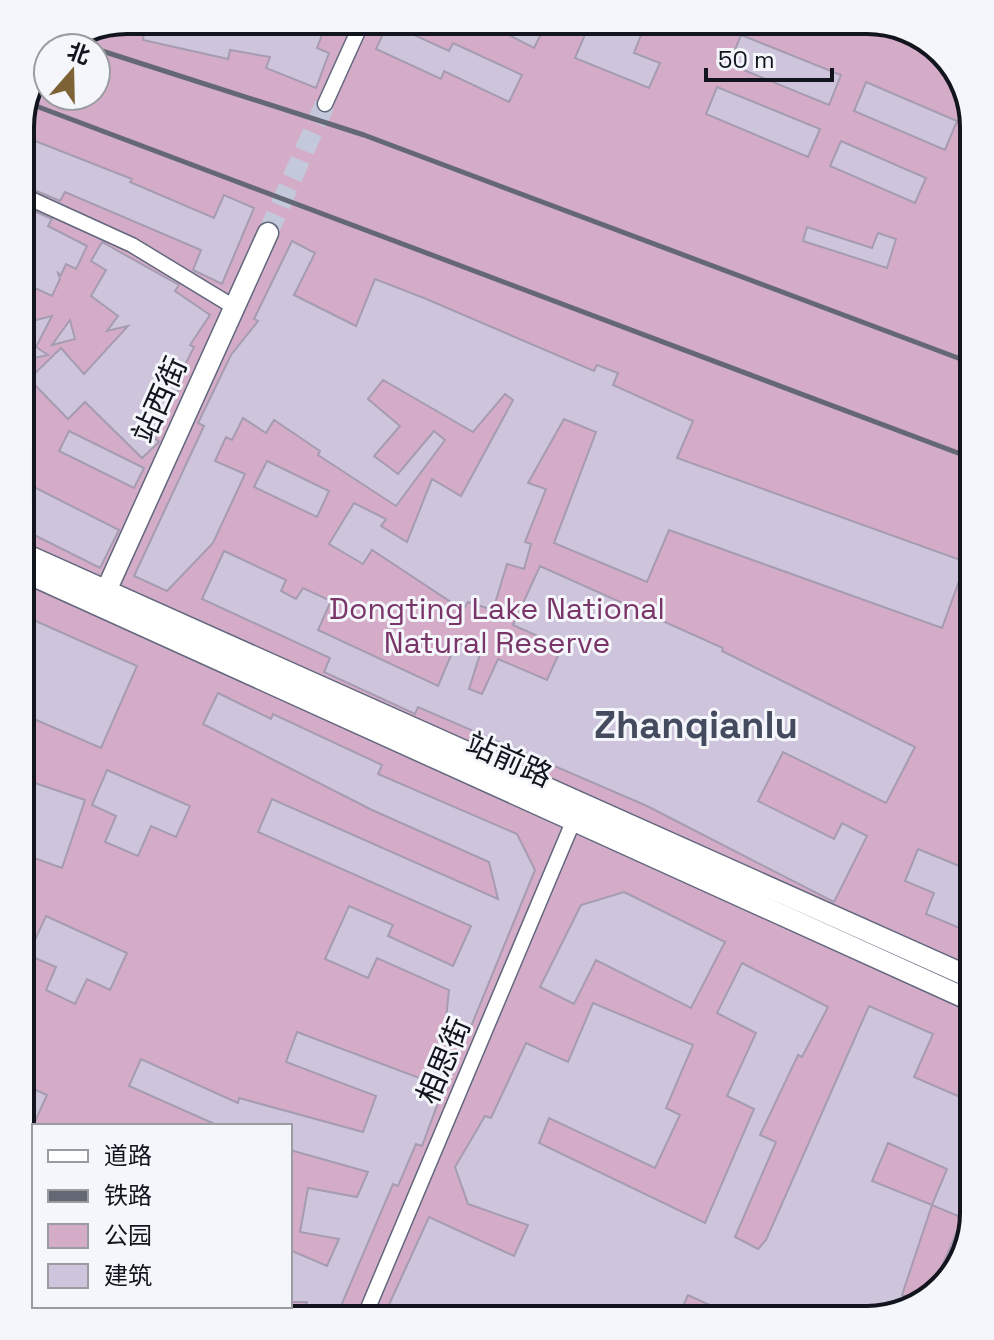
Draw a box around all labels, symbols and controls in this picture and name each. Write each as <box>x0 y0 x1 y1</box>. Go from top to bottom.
north arrow <box>32 32 112 112</box>
scale bar <box>706 32 832 82</box>
text: 北 <box>64 36 94 70</box>
text: 50 m <box>718 44 775 75</box>
street label: 站西街 <box>123 351 196 449</box>
park label: Dongting Lake National Natural Reserve <box>329 589 665 662</box>
district label: Zhanqianlu <box>594 701 798 749</box>
street label: 站前路 <box>460 723 558 796</box>
street label: 相思街 <box>408 1012 479 1110</box>
legend <box>32 1124 292 1308</box>
text: 道路 <box>104 1140 152 1171</box>
text: 铁路 <box>104 1180 152 1211</box>
text: 公园 <box>104 1220 152 1251</box>
text: 建筑 <box>104 1260 152 1291</box>

